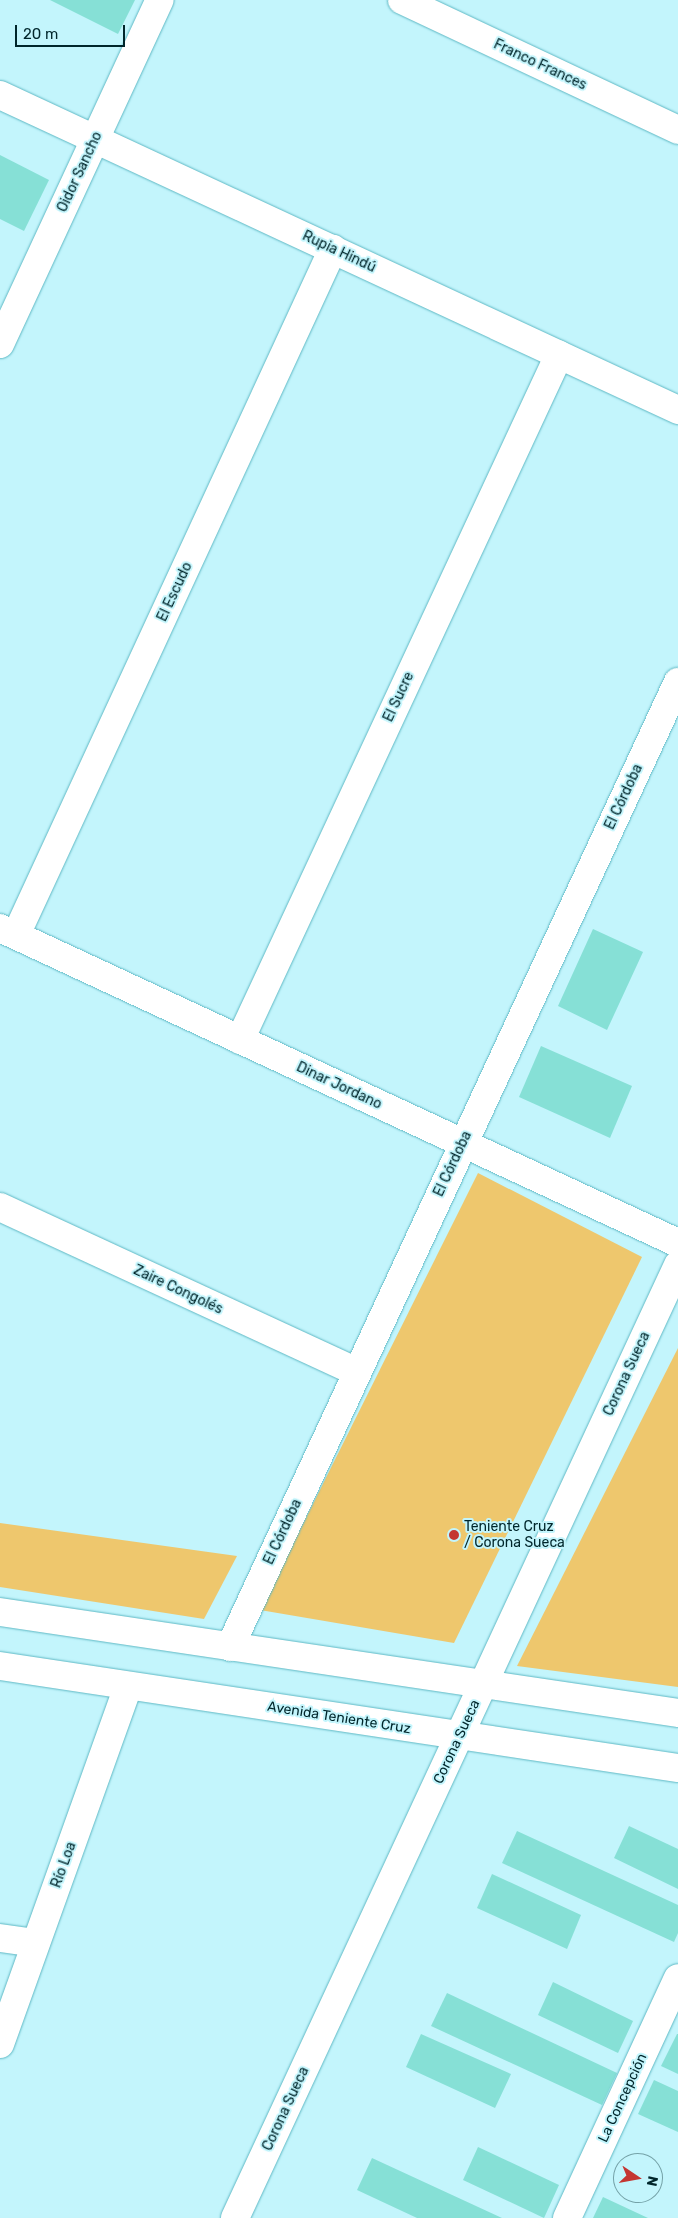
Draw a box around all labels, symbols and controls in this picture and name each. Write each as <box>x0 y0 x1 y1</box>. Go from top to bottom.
scale bar <box>18 15 128 47</box>
text: 20 m <box>23 25 58 43</box>
street label: Franco Frances <box>491 36 589 94</box>
street label: Oidor Sancho <box>54 129 106 215</box>
street label: Rupia Hindú <box>300 228 378 276</box>
street label: El Escudo <box>154 560 196 624</box>
street label: El Sucre <box>380 669 418 725</box>
street label: El Córdoba <box>602 762 646 832</box>
street label: Dinar Jordano <box>293 1059 385 1113</box>
street label: El Córdoba <box>431 1129 475 1199</box>
street label: Zaire Congolés <box>131 1262 225 1318</box>
street label: Corona Sueca <box>600 1329 654 1419</box>
street label: El Córdoba <box>261 1497 305 1567</box>
place label: Teniente Cruz / Corona Sueca <box>464 1519 565 1551</box>
marker: Teniente Cruz / Corona Sueca <box>448 1529 460 1541</box>
street label: Corona Sueca <box>430 1697 484 1787</box>
street label: Avenida Teniente Cruz <box>266 1698 412 1738</box>
street label: Río Loa <box>48 1840 80 1890</box>
street label: La Concepción <box>595 2051 651 2145</box>
street label: Corona Sueca <box>259 2064 313 2154</box>
north arrow <box>613 2153 663 2203</box>
text: N <box>643 2174 662 2188</box>

